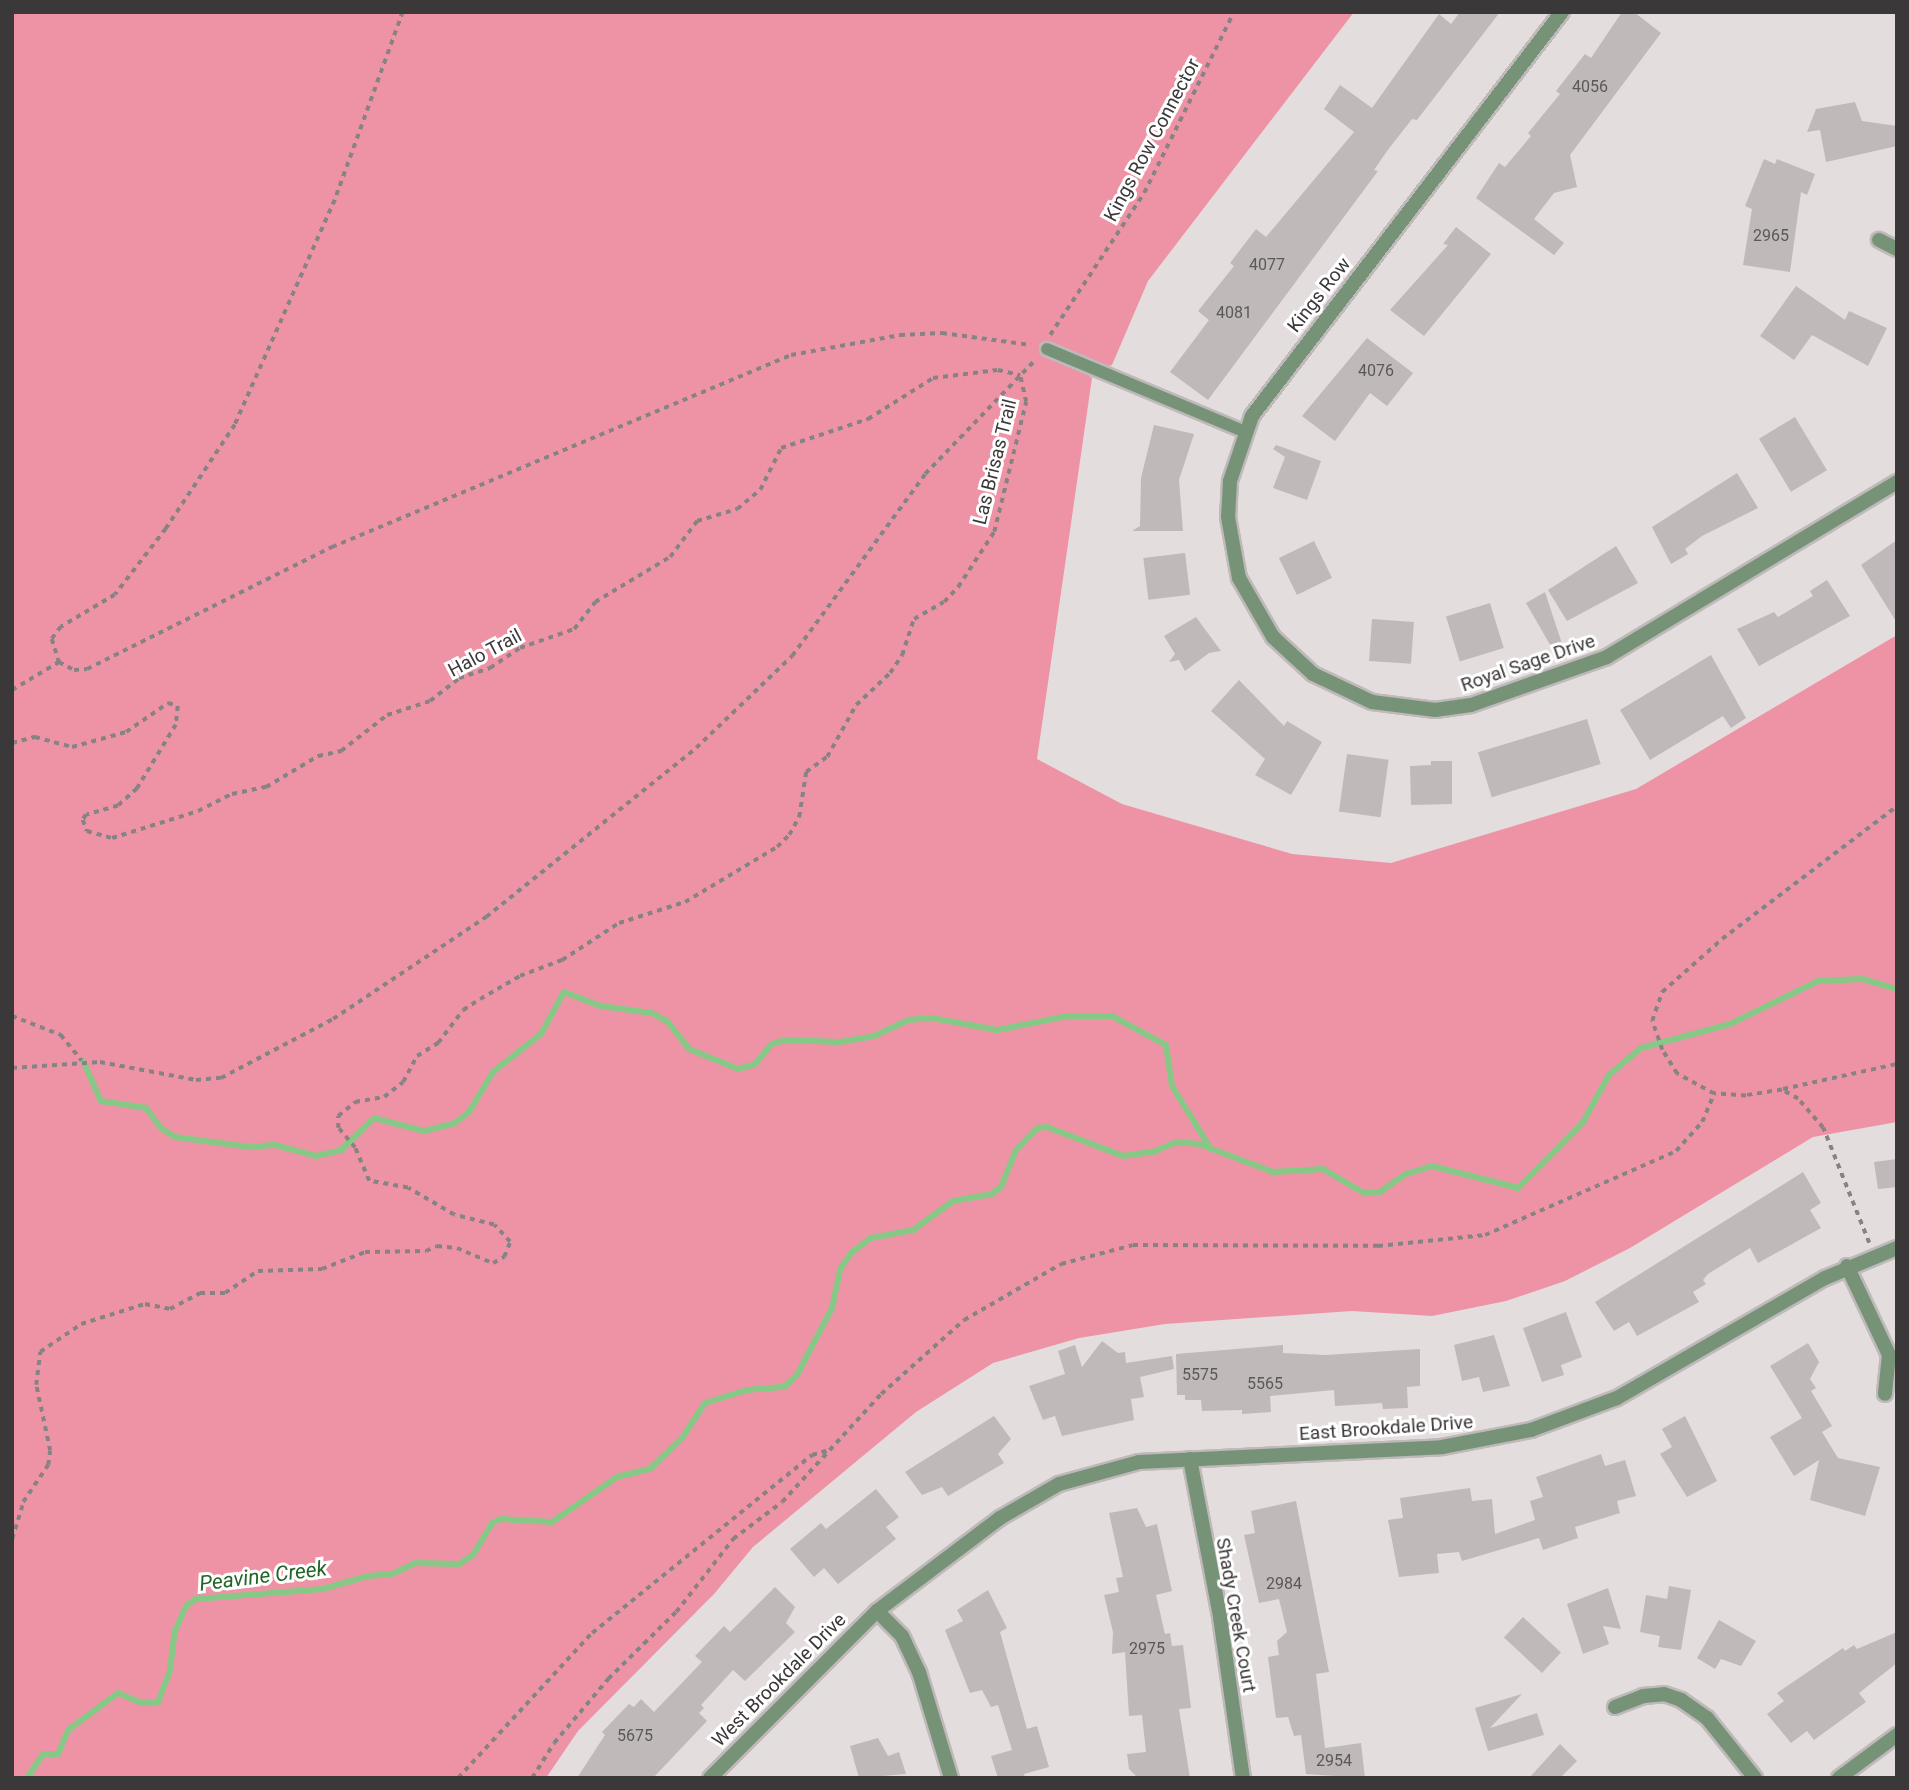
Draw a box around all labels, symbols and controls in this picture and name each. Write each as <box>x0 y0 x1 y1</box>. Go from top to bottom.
street label: Kings Row Connector <box>1099 55 1205 225</box>
house number: 4056 <box>1572 77 1608 97</box>
house number: 2965 <box>1753 226 1789 246</box>
street label: Kings Row <box>1283 253 1355 337</box>
house number: 4077 <box>1249 255 1285 275</box>
house number: 4081 <box>1216 303 1252 323</box>
house number: 4076 <box>1358 361 1394 381</box>
street label: Las Brisas Trail <box>968 397 1022 527</box>
street label: Halo Trail <box>444 624 526 682</box>
street label: Royal Sage Drive <box>1458 629 1598 697</box>
house number: 5575 <box>1182 1365 1218 1385</box>
house number: 5565 <box>1247 1374 1283 1394</box>
street label: East Brookdale Drive <box>1298 1411 1474 1445</box>
street label: Shady Creek Court <box>1211 1536 1261 1694</box>
water label: Peavine Creek <box>198 1556 328 1596</box>
house number: 2984 <box>1266 1574 1302 1594</box>
street label: West Brookdale Drive <box>707 1608 851 1752</box>
house number: 2975 <box>1129 1639 1165 1659</box>
house number: 5675 <box>617 1726 653 1746</box>
house number: 2954 <box>1316 1751 1352 1771</box>

